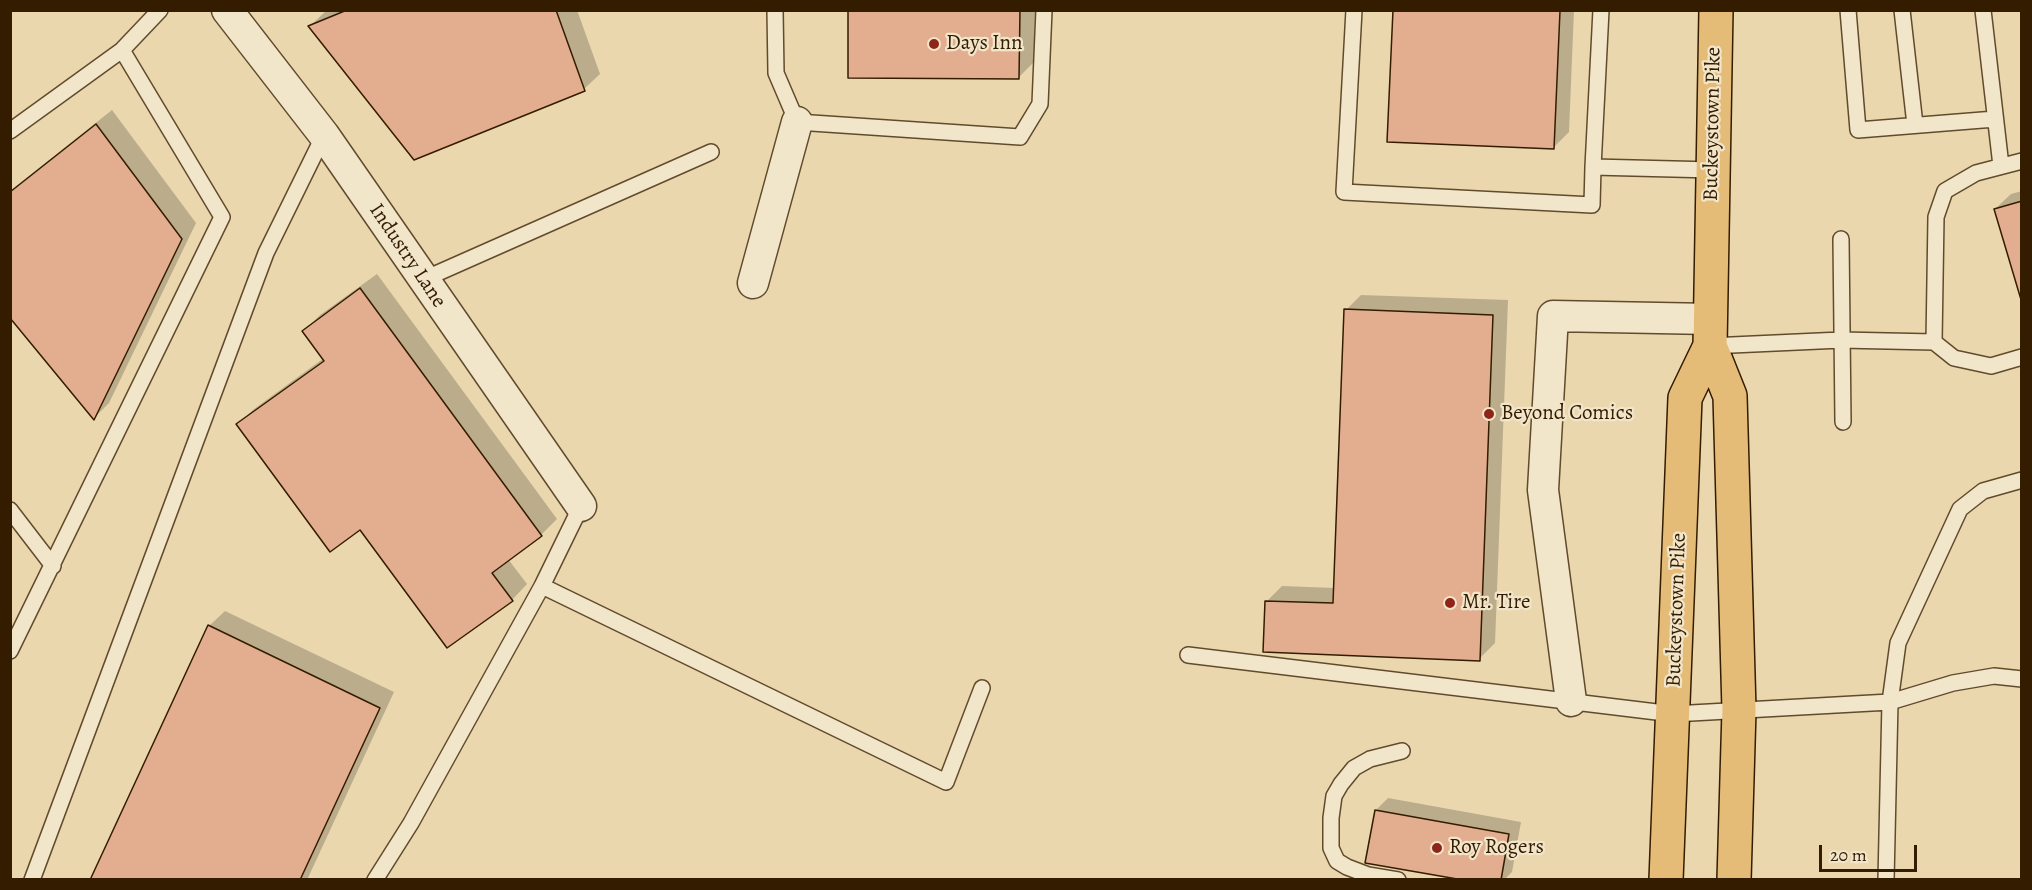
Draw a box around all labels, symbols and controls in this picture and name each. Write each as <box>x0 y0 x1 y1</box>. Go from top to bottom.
place label: Days Inn <box>946 31 1023 57</box>
marker: Days Inn <box>927 37 941 51</box>
street label: Buckeystown Pike <box>1699 47 1727 201</box>
street label: Industry Lane <box>363 199 451 313</box>
place label: Beyond Comics <box>1501 401 1633 427</box>
marker: Beyond Comics <box>1482 407 1496 421</box>
street label: Buckeystown Pike <box>1662 532 1692 688</box>
place label: Mr. Tire <box>1462 590 1531 616</box>
marker: Mr. Tire <box>1443 596 1457 610</box>
scale bar <box>1822 833 1920 871</box>
place label: Roy Rogers <box>1449 835 1544 861</box>
marker: Roy Rogers <box>1430 841 1444 855</box>
text: 20 m <box>1830 843 1867 867</box>

